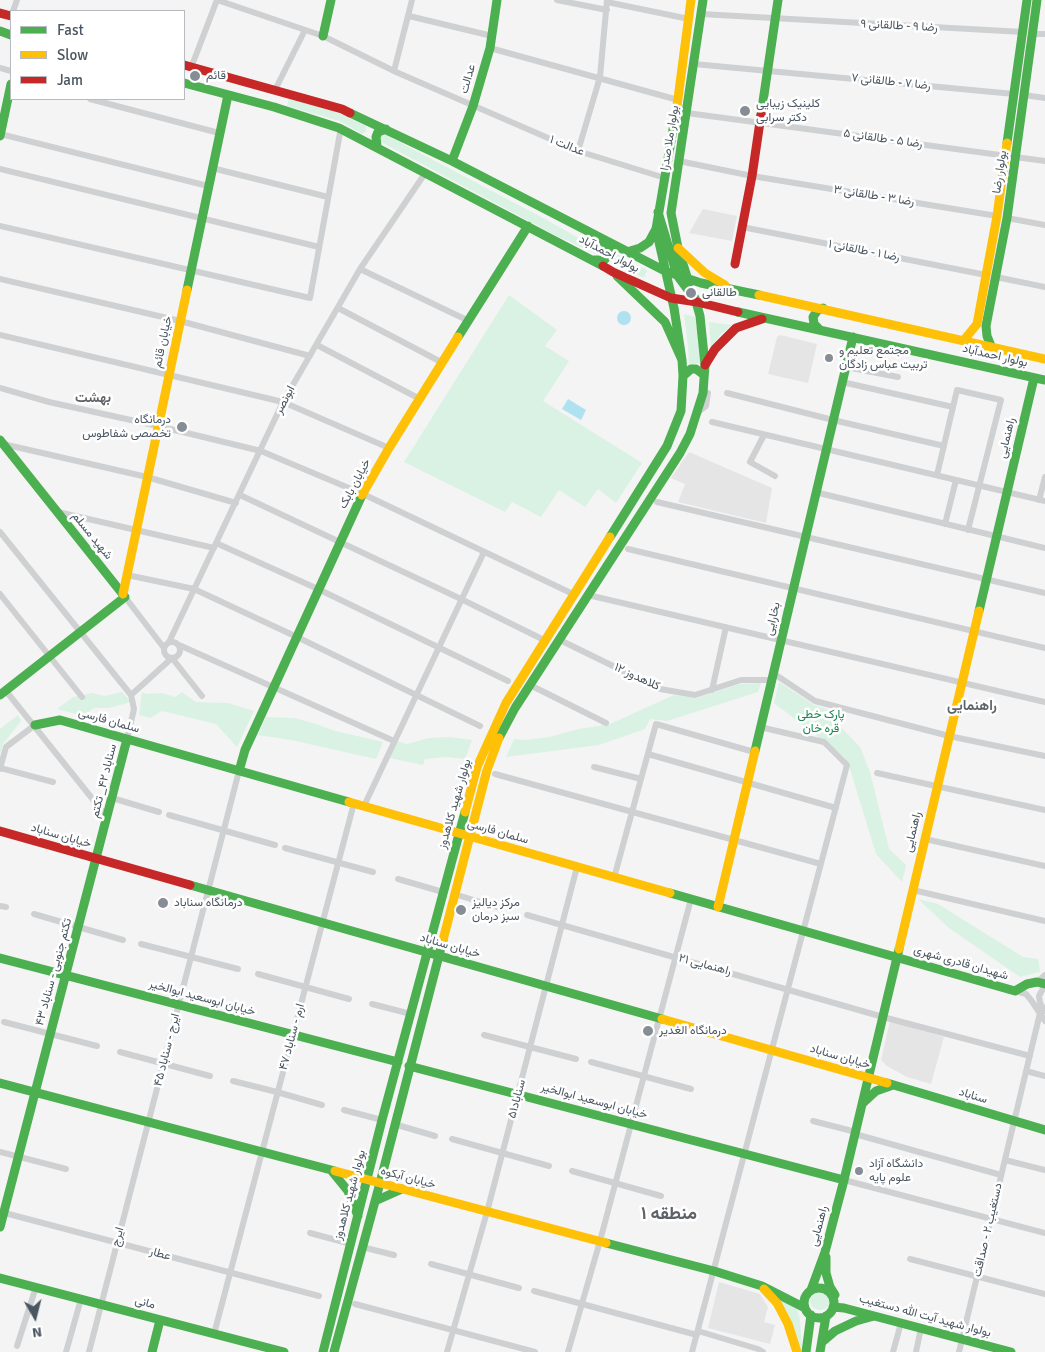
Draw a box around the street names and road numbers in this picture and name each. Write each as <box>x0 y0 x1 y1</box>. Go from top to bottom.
street label: رضا ۹ - طالقانی ۹ <box>860 17 938 35</box>
street label: عدالت <box>457 63 479 95</box>
street label: رضا ۷ - طالقانی ۷ <box>850 71 932 93</box>
street label: بولوار ملا صدرا <box>658 104 682 172</box>
street label: رضا ۵ - طالقانی ۵ <box>842 126 924 152</box>
street label: عدالت ۱ <box>548 133 586 159</box>
street label: بولوار رضا <box>990 149 1010 195</box>
street label: رضا ۳ - طالقانی ۳ <box>833 183 915 209</box>
street label: بولوار احمدآباد <box>576 232 642 276</box>
street label: رضا ۱ - طالقانی ۱ <box>827 237 901 265</box>
street label: خیابان قائم <box>150 315 176 369</box>
street label: بولوار احمدآباد <box>961 342 1029 370</box>
street label: ابونصر <box>272 383 298 417</box>
street label: راهنمایی <box>995 416 1019 460</box>
street label: خیابان بابک <box>336 457 374 511</box>
street label: شهید مسلم <box>69 509 115 563</box>
street label: بخارایی <box>762 601 784 637</box>
street label: کلاهدوز ۱۲ <box>612 660 662 694</box>
street label: سلمان فارسی <box>77 705 141 737</box>
street label: سناباد ۴۲_ تکتم <box>88 742 120 820</box>
street label: بولوار شهید کلاهدوز <box>435 757 475 851</box>
street label: راهنمایی <box>901 810 925 854</box>
street label: سلمان فارسی <box>466 816 530 848</box>
street label: خیابان سناباد <box>29 821 93 851</box>
street label: تکتم جنوبی - سناباد ۴۳ <box>33 917 75 1027</box>
street label: خیابان سناباد <box>418 931 482 961</box>
street label: شهیدان قادری شهری <box>912 943 1010 983</box>
street label: راهنمایی ۲۱ <box>677 951 733 979</box>
street label: خیابان ابوسعید ابوالخیر <box>147 977 257 1019</box>
street label: ارم - سناباد ۴۷ <box>276 1002 308 1072</box>
street label: ایرج - سناباد ۴۵ <box>151 1012 183 1088</box>
street label: خیابان سناباد <box>808 1042 872 1072</box>
street label: سناباد۵۱ <box>505 1078 529 1120</box>
street label: خیابان ابوسعید ابوالخیر <box>539 1080 649 1122</box>
street label: سناباد <box>957 1085 989 1107</box>
street label: بولوار شهید کلاهدوز <box>331 1148 369 1242</box>
street label: خیابان آبکوه <box>379 1164 437 1192</box>
street label: دستغیب ۲ - صداقت <box>970 1182 1006 1278</box>
street label: راهنمایی <box>807 1204 831 1248</box>
street label: ایرج <box>109 1226 127 1248</box>
street label: عطار <box>148 1244 172 1264</box>
street label: بولوار شهید آیت الله دستغیب <box>857 1291 993 1341</box>
street label: مانی <box>133 1293 157 1313</box>

